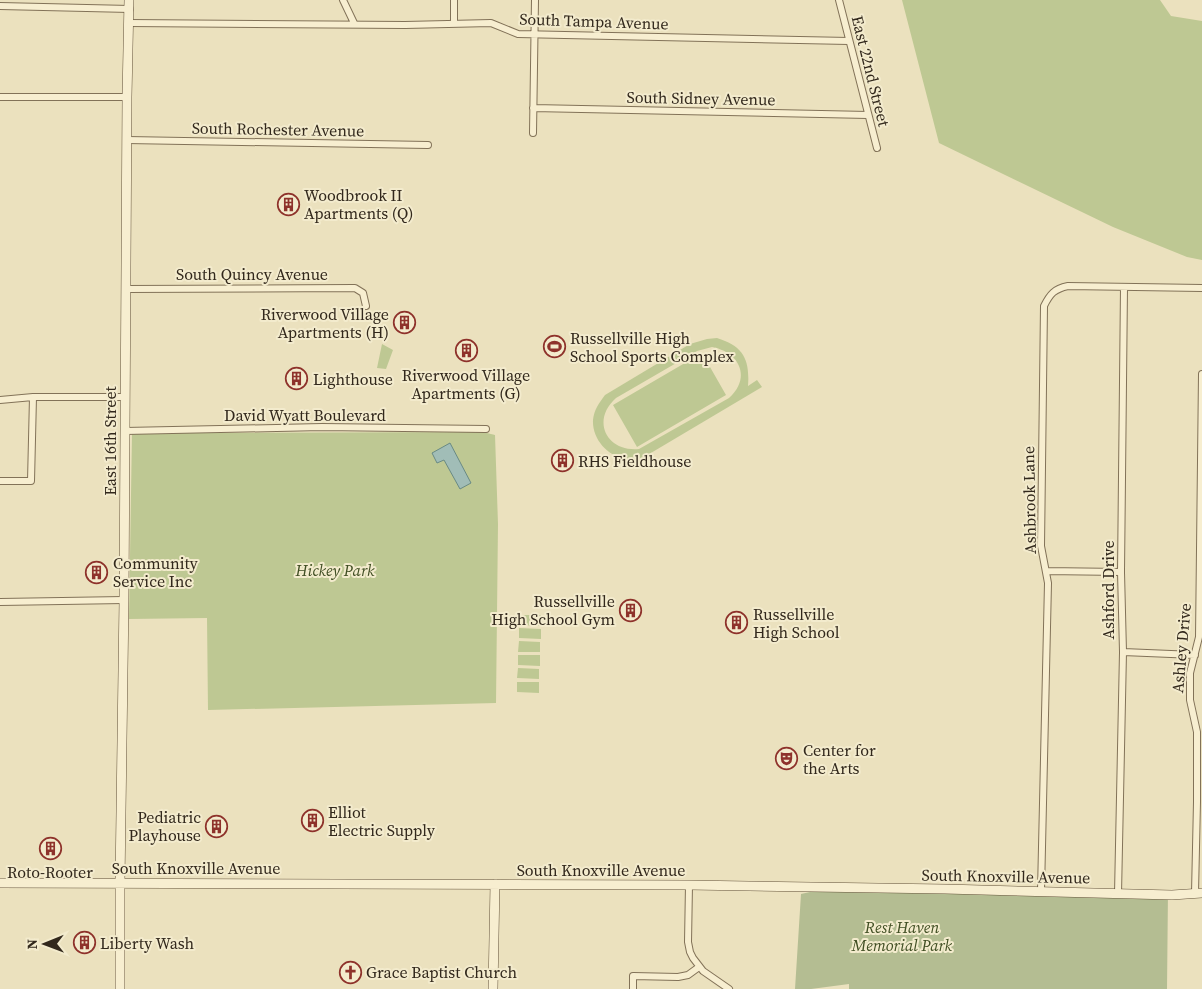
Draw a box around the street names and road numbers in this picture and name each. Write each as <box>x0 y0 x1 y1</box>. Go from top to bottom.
street label: South Tampa Avenue <box>519 7 669 35</box>
street label: East 22nd Street <box>847 13 896 130</box>
street label: South Sidney Avenue <box>626 86 776 110</box>
street label: South Rochester Avenue <box>192 116 364 142</box>
street label: South Quincy Avenue <box>176 263 328 285</box>
street label: East 16th Street <box>99 385 121 496</box>
street label: David Wyatt Boulevard <box>224 404 386 426</box>
street label: Ashbrook Lane <box>1017 446 1041 554</box>
street label: Ashford Drive <box>1097 540 1119 640</box>
street label: Ashley Drive <box>1166 602 1196 694</box>
street label: South Knoxville Avenue <box>112 857 280 879</box>
street label: South Knoxville Avenue <box>517 859 685 881</box>
street label: South Knoxville Avenue <box>921 864 1091 888</box>

